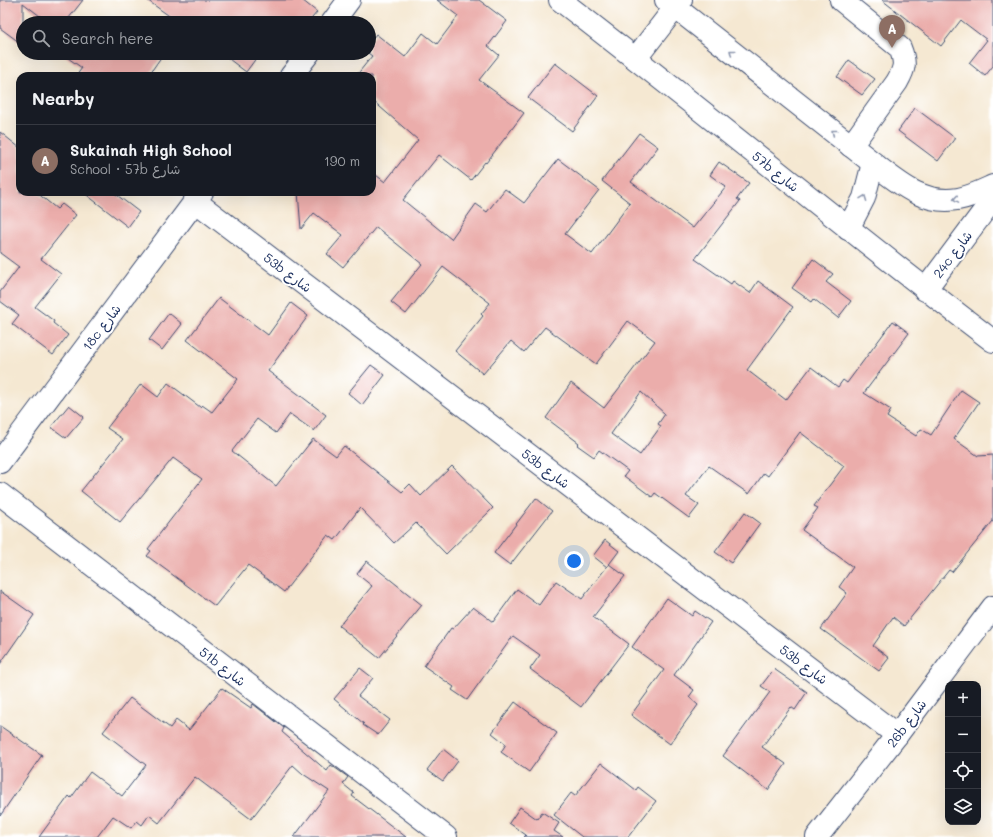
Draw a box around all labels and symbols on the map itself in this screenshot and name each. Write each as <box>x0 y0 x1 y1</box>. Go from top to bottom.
pin: A <box>879 15 905 48</box>
one-way arrow <box>729 50 736 57</box>
one-way arrow <box>831 130 838 137</box>
street label: 57b شارع <box>748 147 803 197</box>
one-way arrow <box>859 194 867 201</box>
one-way arrow <box>953 194 959 203</box>
street label: 24c شارع <box>929 227 977 282</box>
street label: 53b شارع <box>259 248 315 297</box>
street label: 18c شارع <box>78 300 126 355</box>
street label: 53b شارع <box>517 444 573 493</box>
your location <box>564 551 584 571</box>
street label: 53b شارع <box>775 640 831 689</box>
street label: 51b شارع <box>195 643 250 691</box>
street label: 26b شارع <box>882 696 931 752</box>

